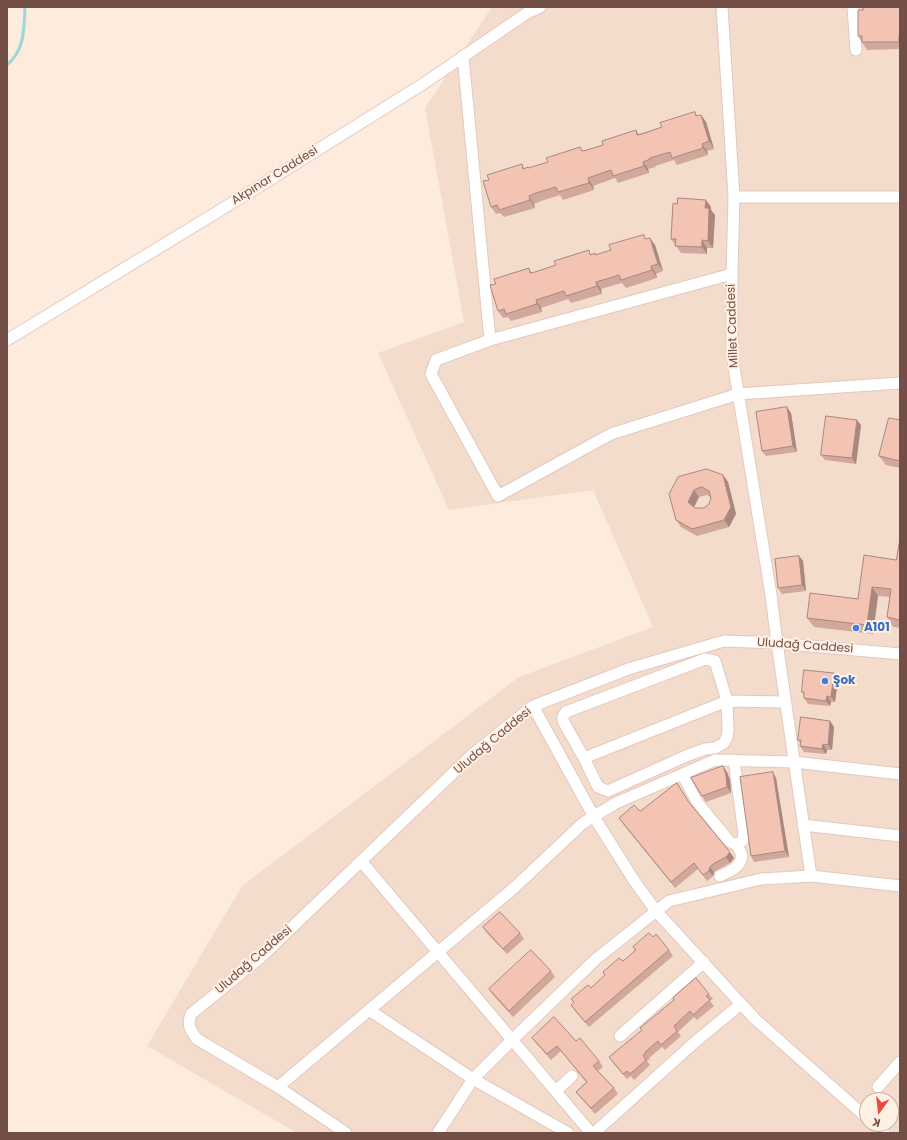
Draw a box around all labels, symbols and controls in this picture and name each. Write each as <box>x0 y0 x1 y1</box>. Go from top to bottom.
street label: Akpınar Caddesi <box>229 144 321 208</box>
street label: Millet Caddesi <box>724 284 742 368</box>
place label: A101 <box>864 621 890 635</box>
marker: A101 <box>851 623 861 633</box>
street label: Uludağ Caddesi <box>756 635 854 657</box>
place label: Şok <box>833 674 855 688</box>
marker: Şok <box>820 676 830 686</box>
street label: Uludağ Caddesi <box>451 704 535 778</box>
street label: Uludağ Caddesi <box>213 923 295 997</box>
north arrow <box>859 1092 899 1132</box>
text: K <box>870 1114 882 1131</box>

